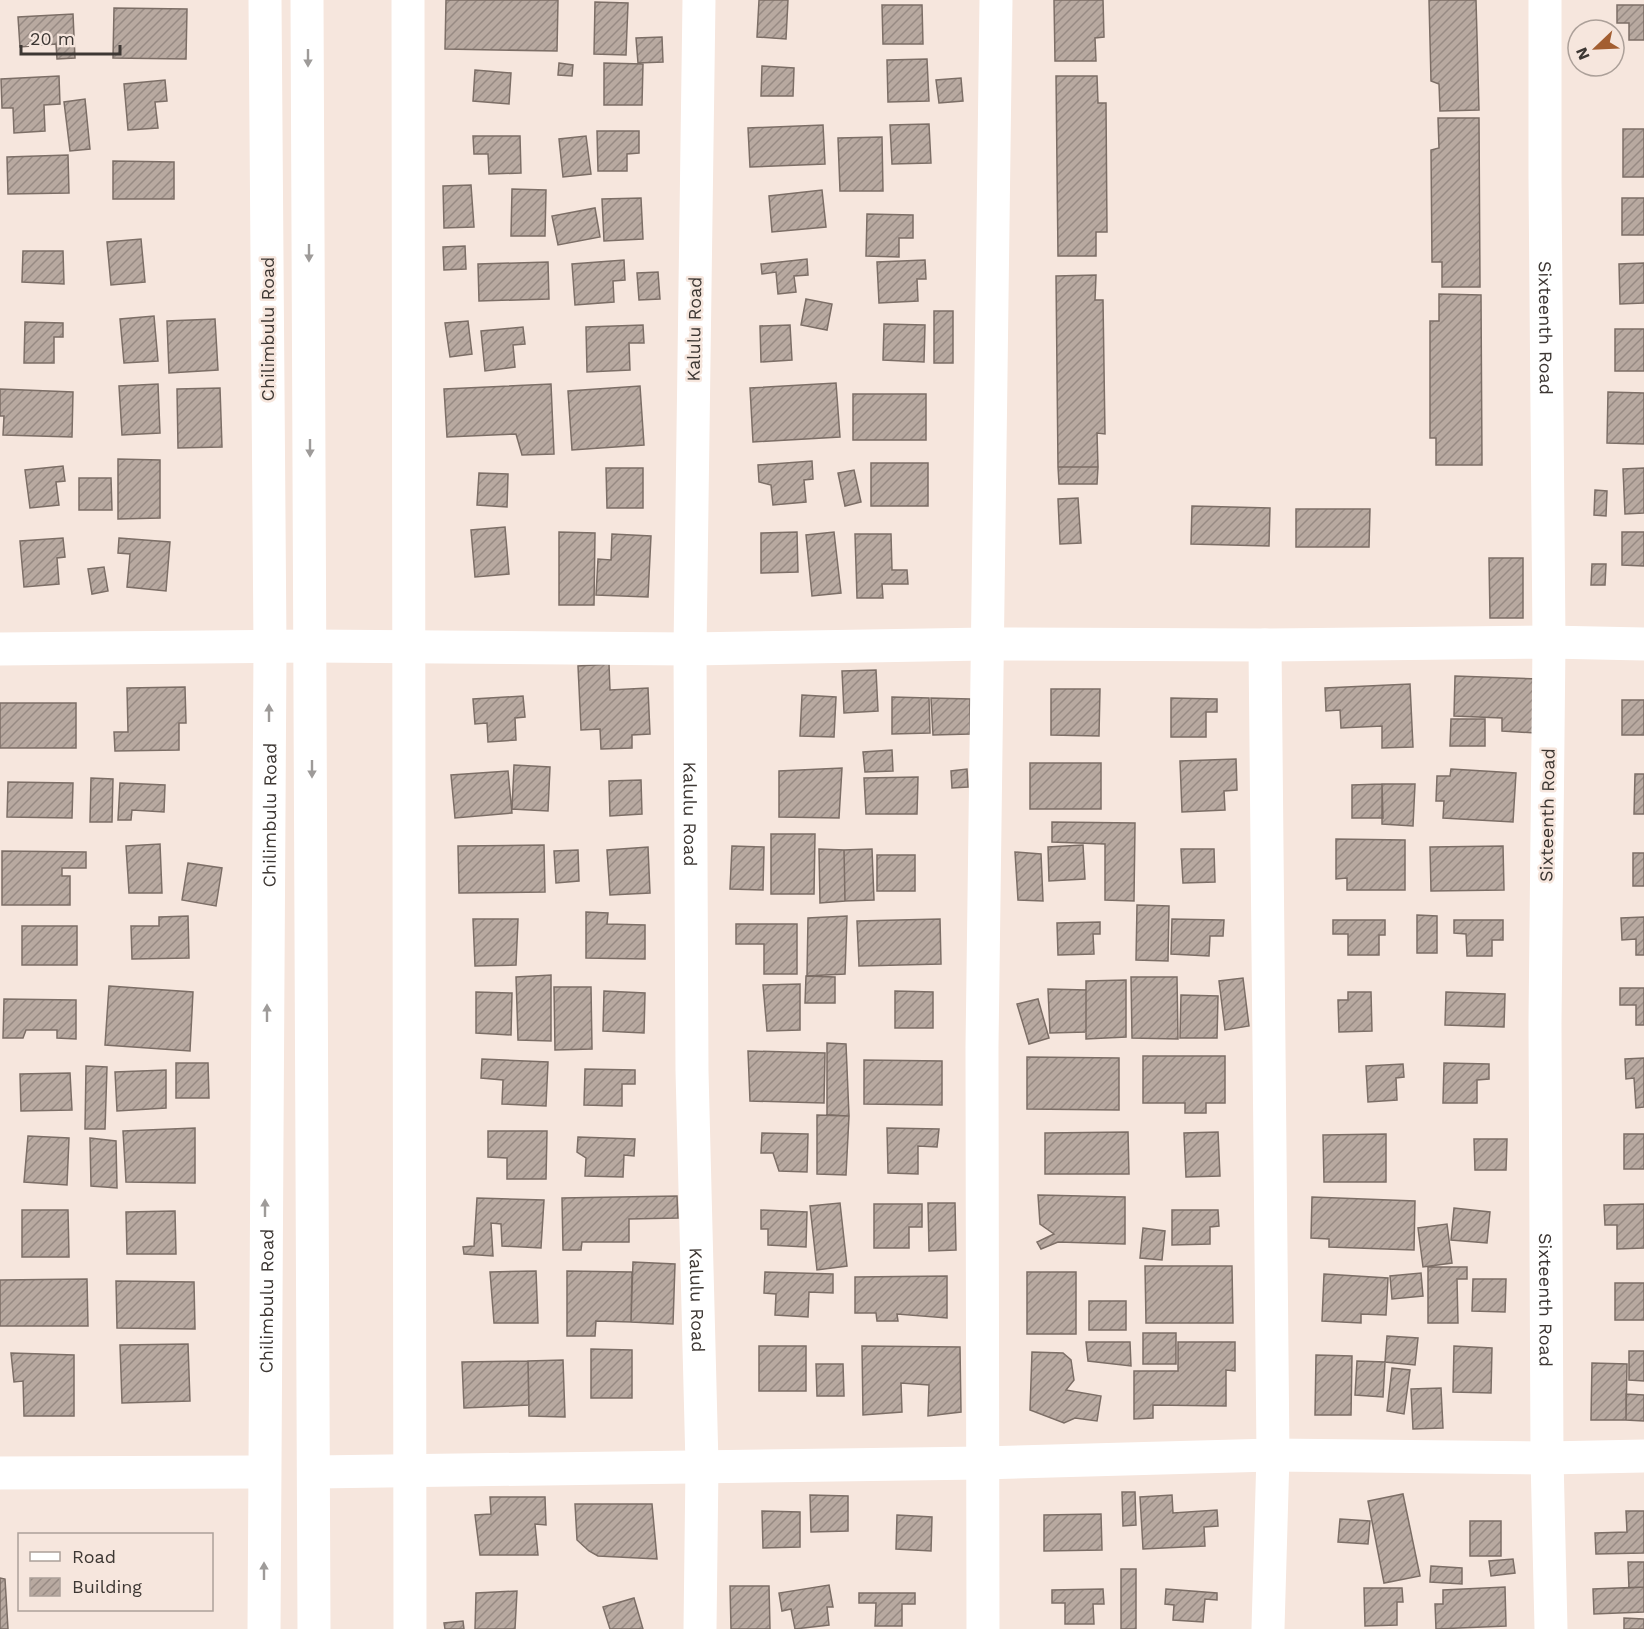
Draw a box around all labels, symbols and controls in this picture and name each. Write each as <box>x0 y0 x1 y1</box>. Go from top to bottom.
scale bar <box>21 18 120 56</box>
north arrow <box>1566 18 1626 78</box>
text: 20 m <box>30 28 75 49</box>
text: N <box>1572 44 1594 63</box>
one-way arrow <box>303 49 312 68</box>
one-way arrow <box>304 244 314 263</box>
street label: Chilimbulu Road <box>257 257 278 401</box>
street label: Sixteenth Road <box>1535 261 1557 395</box>
street label: Kalulu Road <box>683 276 705 382</box>
one-way arrow <box>305 439 315 458</box>
one-way arrow <box>264 703 274 722</box>
street label: Chilimbulu Road <box>258 742 280 888</box>
street label: Sixteenth Road <box>1535 748 1559 882</box>
one-way arrow <box>307 760 316 779</box>
street label: Kalulu Road <box>680 761 702 867</box>
one-way arrow <box>262 1003 272 1022</box>
one-way arrow <box>261 1198 270 1217</box>
street label: Chilimbulu Road <box>255 1228 277 1374</box>
street label: Sixteenth Road <box>1535 1233 1557 1367</box>
street label: Kalulu Road <box>686 1247 710 1353</box>
legend <box>18 1533 213 1611</box>
text: Road <box>72 1546 116 1567</box>
one-way arrow <box>259 1561 268 1580</box>
text: Building <box>72 1576 142 1597</box>

